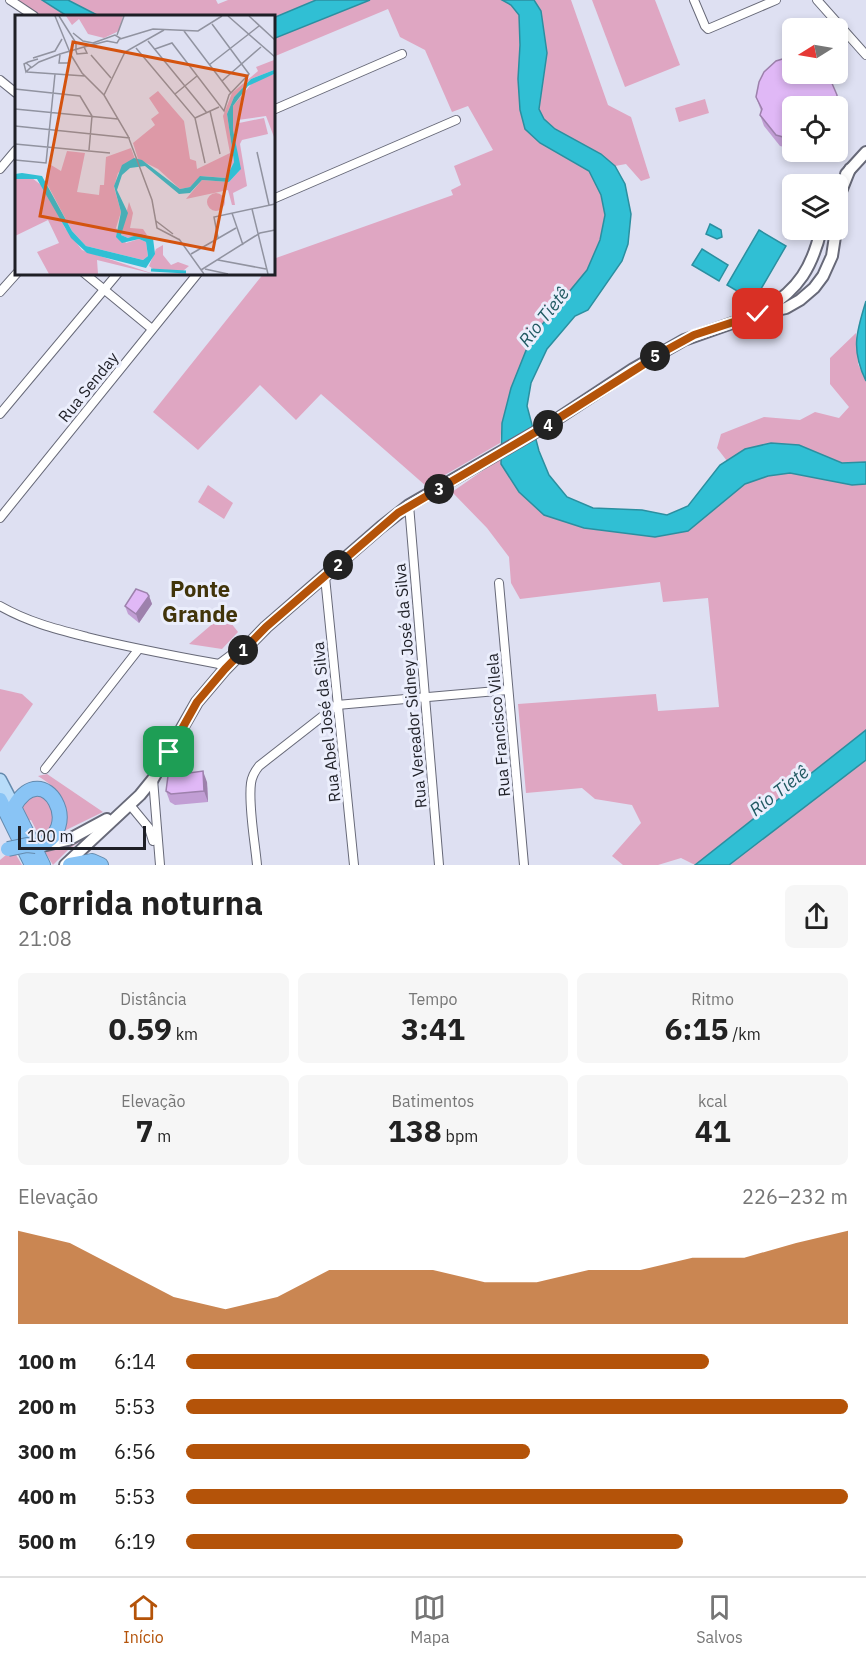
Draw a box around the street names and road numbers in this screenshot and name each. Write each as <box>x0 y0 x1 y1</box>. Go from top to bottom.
street label: Rua Senday <box>54 348 122 426</box>
street label: Rua Vereador Sidney José da Silva <box>389 562 431 809</box>
street label: Rua Abel José da Silva <box>308 640 344 803</box>
street label: Rua Francisco Vilela <box>482 652 514 798</box>

